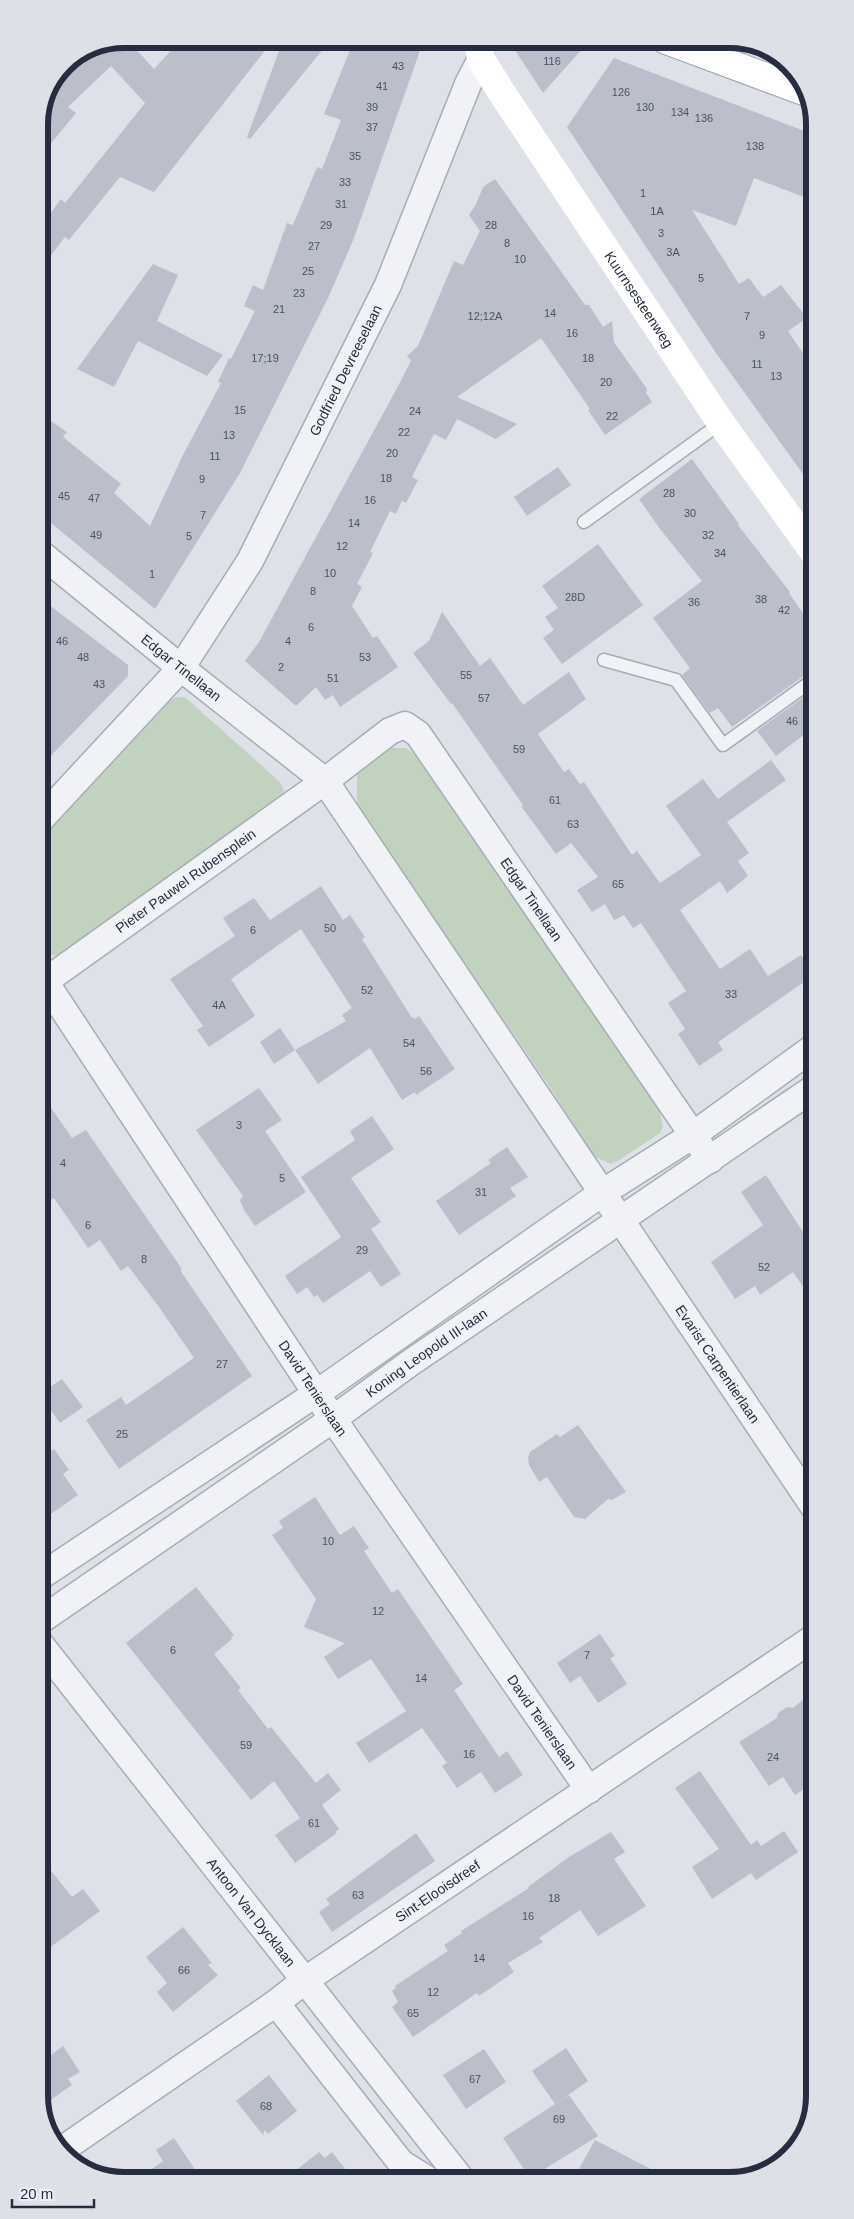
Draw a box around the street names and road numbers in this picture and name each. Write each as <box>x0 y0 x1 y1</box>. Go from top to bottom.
street label: Kuurnsesteenweg <box>601 248 677 351</box>
street label: Godfried Devreeselaan <box>306 302 385 438</box>
street label: Edgar Tinellaan <box>138 631 224 704</box>
street label: Pieter Pauwel Rubensplein <box>112 825 259 936</box>
street label: Edgar Tinellaan <box>497 855 566 944</box>
street label: Evarist Carpentierlaan <box>672 1302 763 1426</box>
street label: Koning Leopold III-laan <box>363 1305 490 1401</box>
street label: David Tenierslaan <box>276 1337 350 1439</box>
street label: David Tenierslaan <box>504 1672 580 1772</box>
street label: Antoon Van Dycklaan <box>204 1855 299 1970</box>
street label: Sint-Elooisdreef <box>392 1857 483 1925</box>

